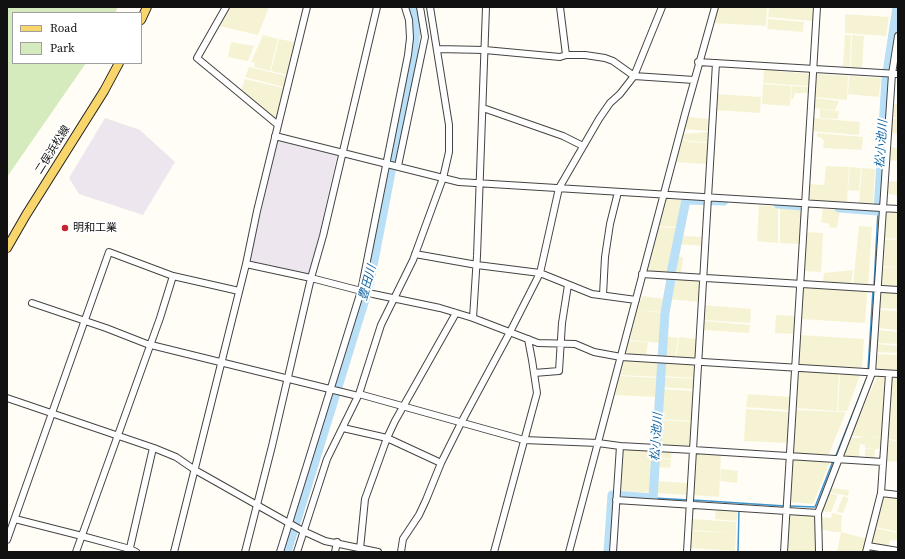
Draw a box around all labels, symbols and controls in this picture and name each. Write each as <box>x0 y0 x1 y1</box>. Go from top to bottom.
legend <box>12 12 142 64</box>
text: Road <box>50 20 77 36</box>
text: Park <box>50 40 75 56</box>
water label: 松小池川 <box>873 120 891 168</box>
street label: 二俣浜松線 <box>33 123 73 177</box>
place label: 明和工業 <box>73 221 117 235</box>
marker: 明和工業 <box>60 223 70 233</box>
water label: 豊田川 <box>356 264 380 302</box>
water label: 松小池川 <box>648 413 666 461</box>

